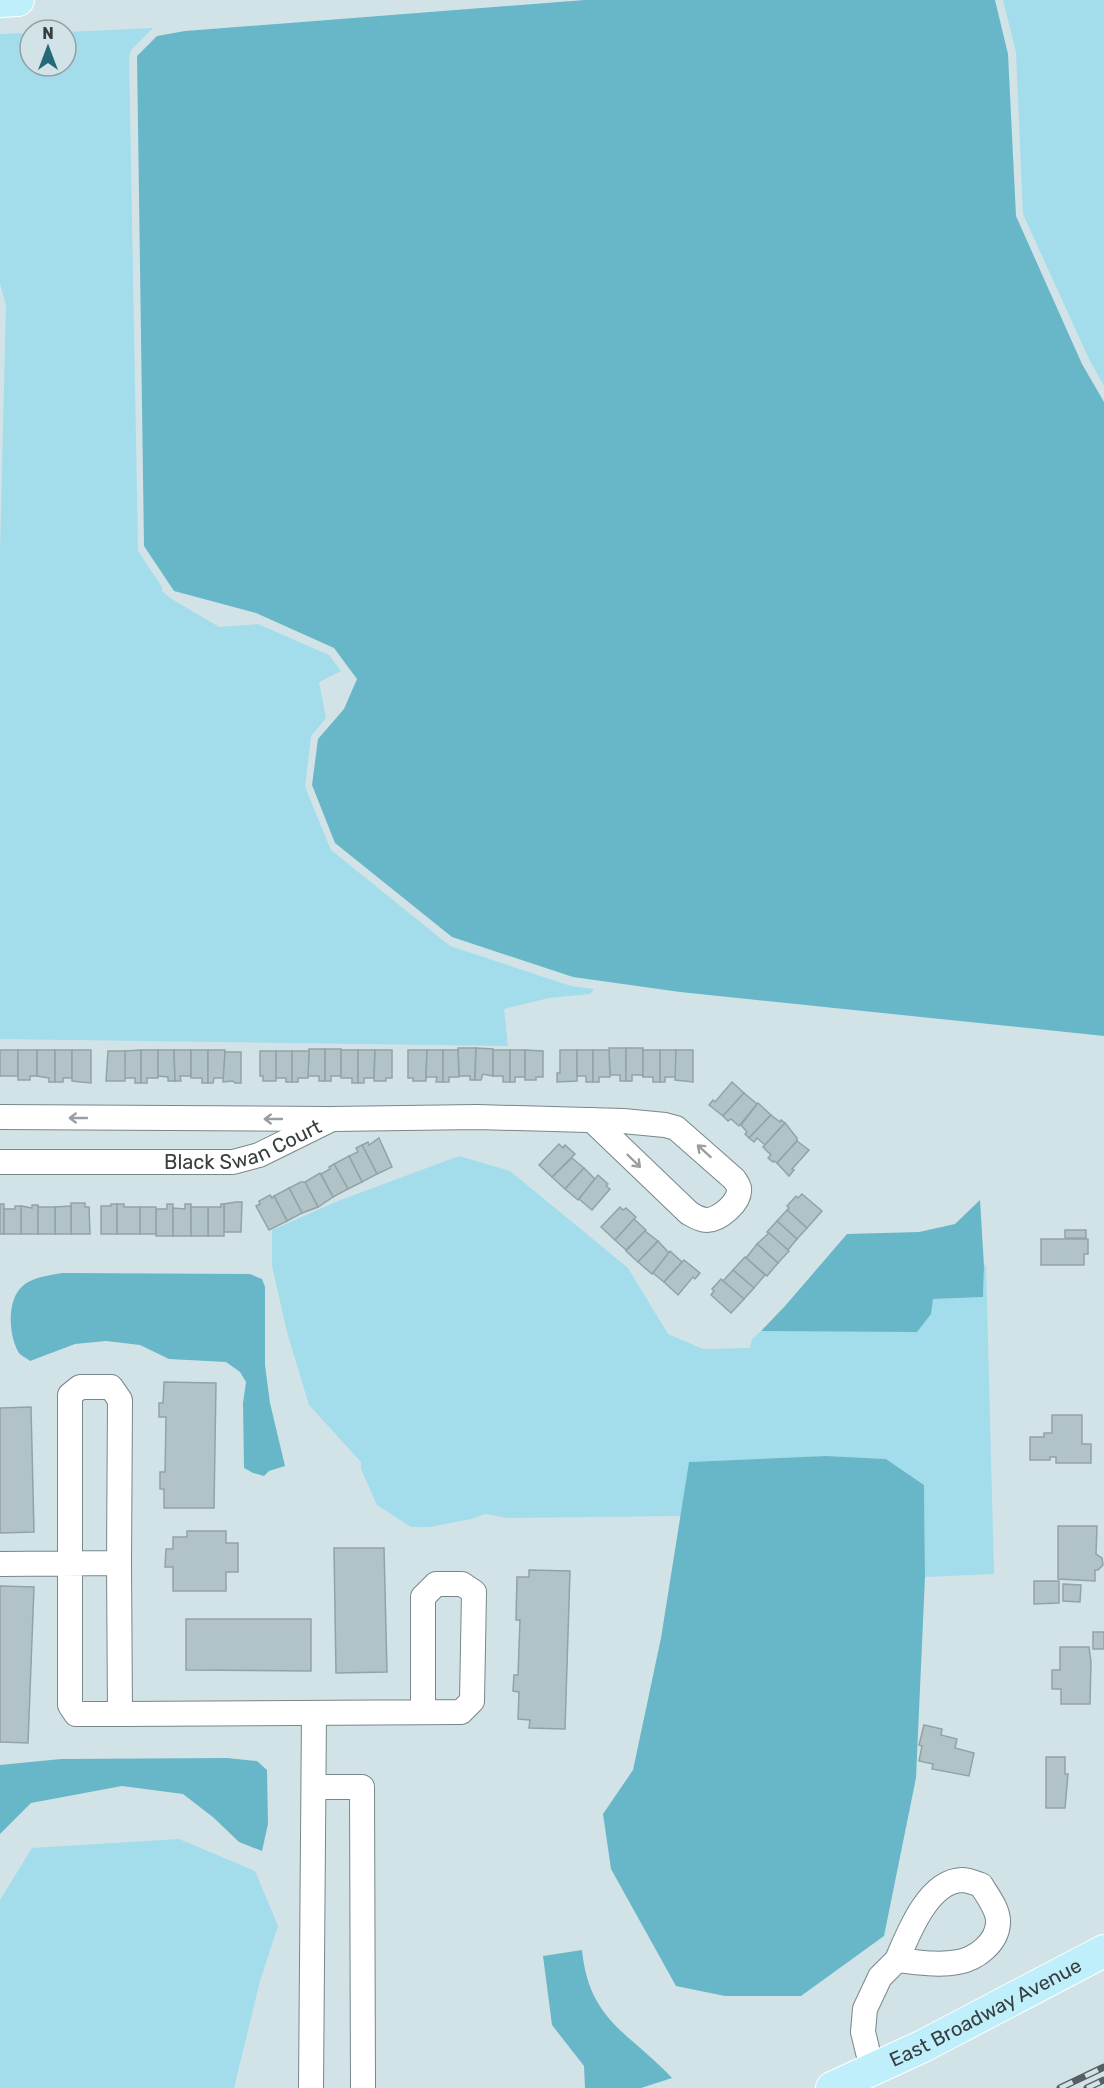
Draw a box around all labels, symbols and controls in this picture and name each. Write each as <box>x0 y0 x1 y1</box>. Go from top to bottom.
north arrow <box>18 18 78 78</box>
text: N <box>42 24 54 43</box>
one-way arrow <box>69 1112 89 1124</box>
one-way arrow <box>264 1113 284 1125</box>
street label: Black Swan Court <box>164 1114 325 1174</box>
one-way arrow <box>696 1144 711 1158</box>
one-way arrow <box>626 1153 641 1167</box>
street label: East Broadway Avenue <box>886 1953 1085 2072</box>

